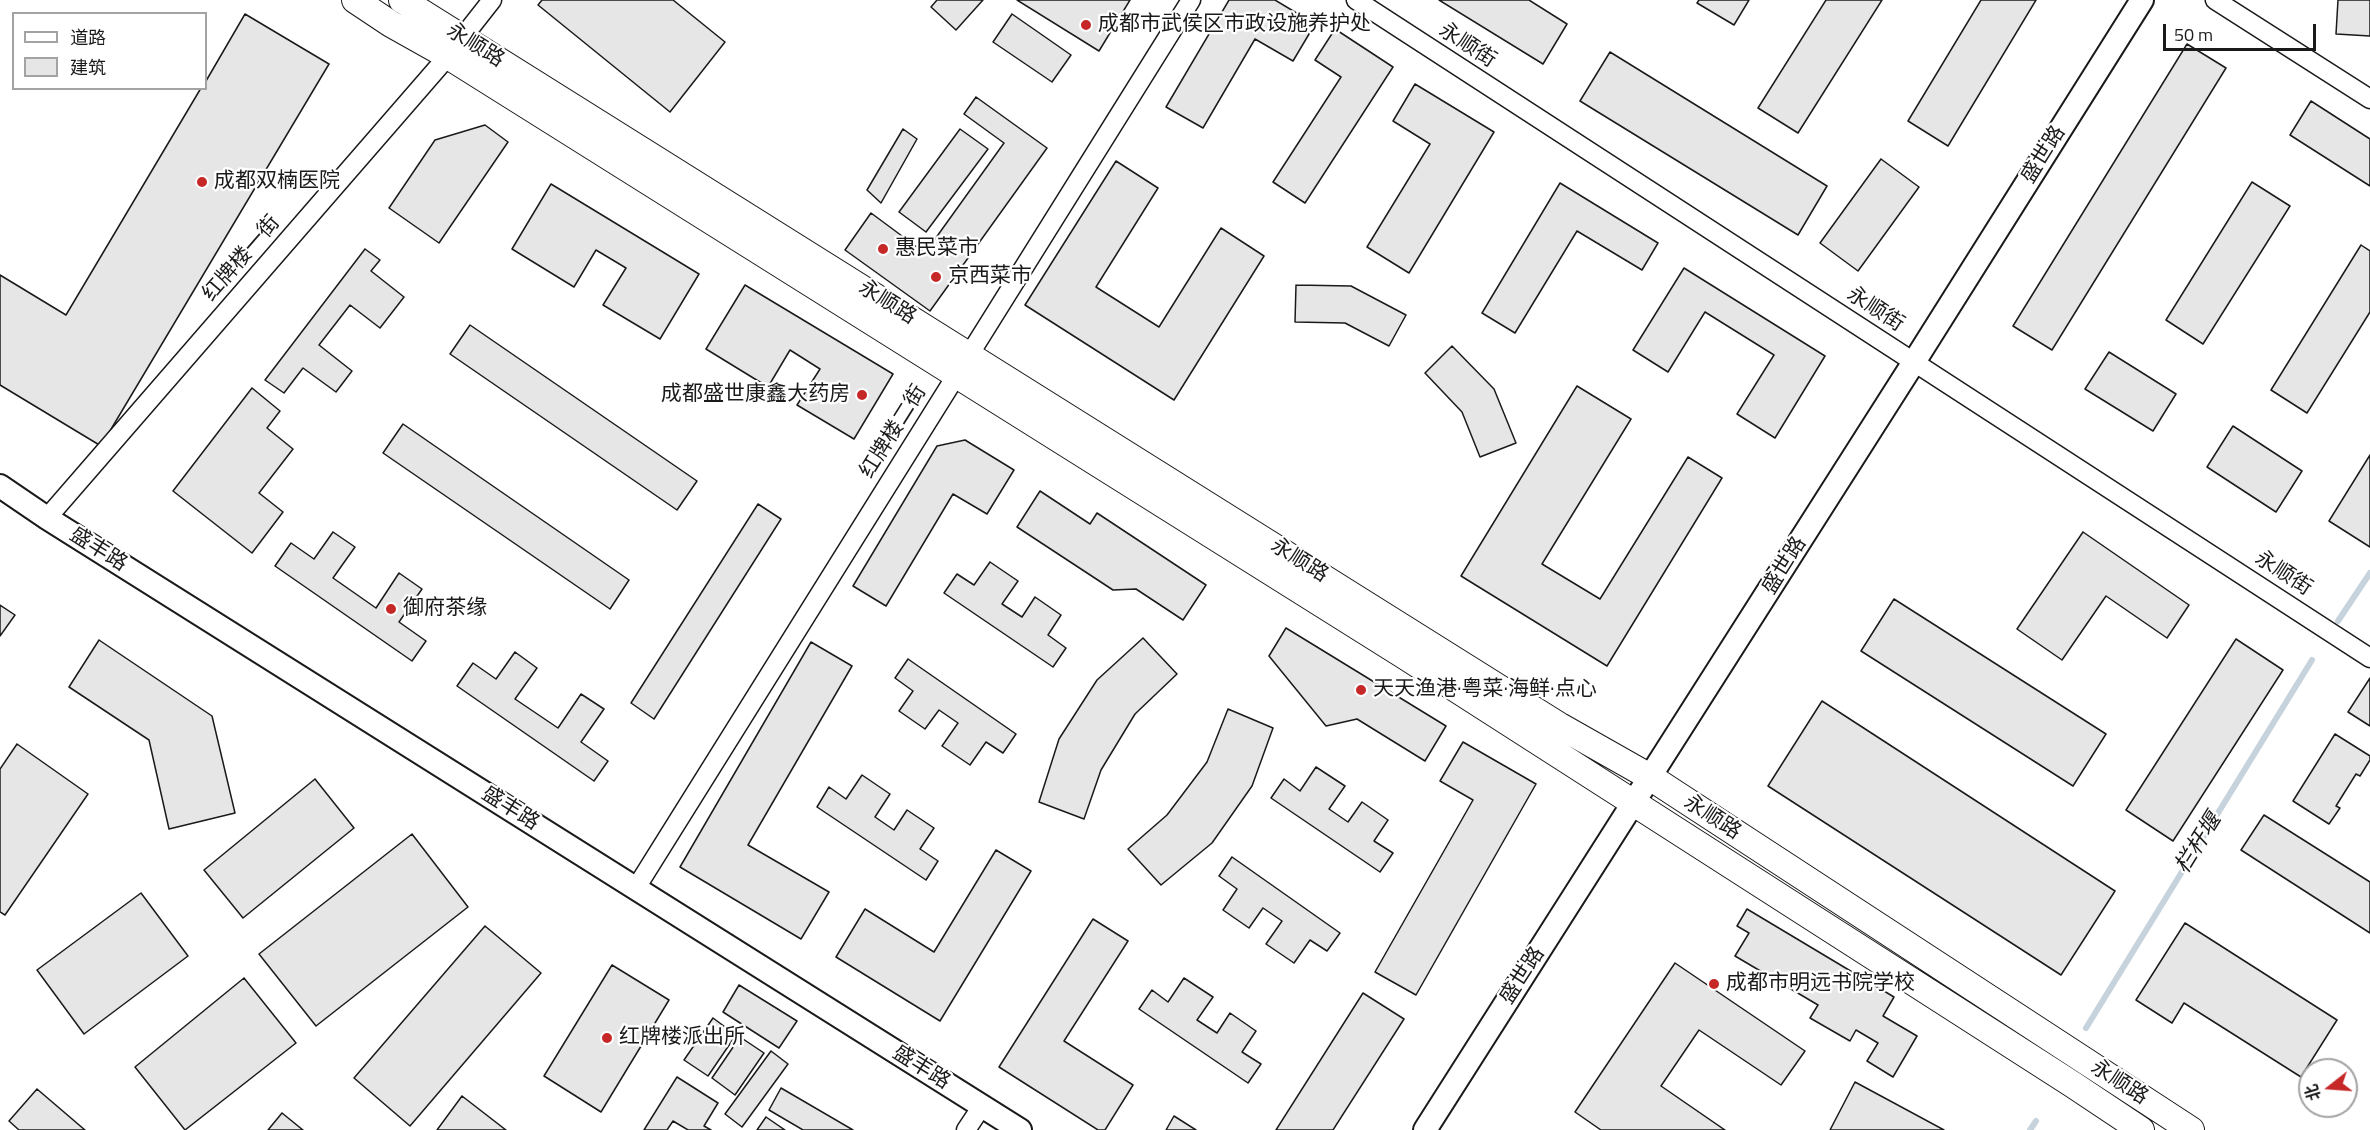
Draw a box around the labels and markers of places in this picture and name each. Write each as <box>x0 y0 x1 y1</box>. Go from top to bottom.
place label: 成都市武侯区市政设施养护处 <box>1098 12 1371 38</box>
marker: 成都市武侯区市政设施养护处 <box>1079 18 1093 32</box>
place label: 成都双楠医院 <box>214 169 340 195</box>
marker: 成都双楠医院 <box>195 175 209 189</box>
place label: 惠民菜市 <box>895 236 979 262</box>
marker: 惠民菜市 <box>876 242 890 256</box>
place label: 京西菜市 <box>948 264 1032 290</box>
marker: 京西菜市 <box>929 270 943 284</box>
place label: 成都盛世康鑫大药房 <box>661 382 850 408</box>
marker: 成都盛世康鑫大药房 <box>855 388 869 402</box>
place label: 御府茶缘 <box>403 596 487 622</box>
marker: 御府茶缘 <box>384 602 398 616</box>
place label: 天天渔港·粤菜·海鲜·点心 <box>1373 677 1597 703</box>
marker: 天天渔港·粤菜·海鲜·点心 <box>1354 683 1368 697</box>
place label: 成都市明远书院学校 <box>1726 971 1915 997</box>
marker: 成都市明远书院学校 <box>1707 977 1721 991</box>
place label: 红牌楼派出所 <box>619 1025 745 1051</box>
marker: 红牌楼派出所 <box>600 1031 614 1045</box>

